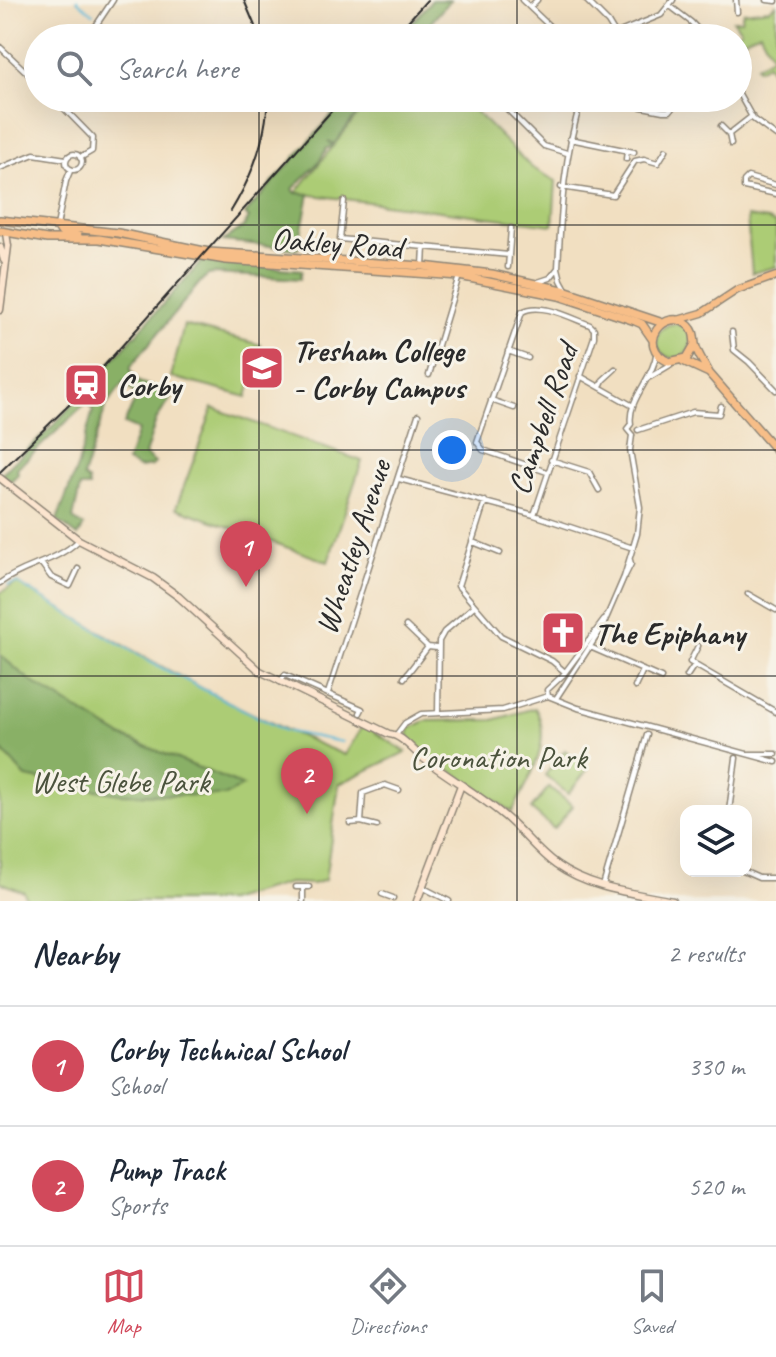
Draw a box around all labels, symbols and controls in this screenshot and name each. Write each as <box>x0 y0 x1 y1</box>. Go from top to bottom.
search box <box>24 24 752 112</box>
icon: search <box>52 46 96 90</box>
text: Search here <box>116 49 238 87</box>
street label: Oakley Road <box>270 218 408 268</box>
place label: Tresham College - Corby Campus <box>293 330 467 408</box>
street label: Campbell Road <box>498 334 589 500</box>
school or university icon: Tresham College - Corby Campus <box>238 344 286 392</box>
station icon: Corby <box>62 361 110 409</box>
place label: Corby <box>117 365 184 406</box>
your location <box>432 430 472 470</box>
street label: Wheatley Avenue <box>306 452 401 639</box>
pin: 1 <box>220 521 272 587</box>
church icon: The Epiphany <box>539 609 587 657</box>
place label: The Epiphany <box>594 613 748 654</box>
park label: Coronation Park <box>410 737 589 778</box>
pin: 2 <box>281 748 333 814</box>
park label: West Glebe Park <box>31 761 211 802</box>
map controls <box>680 805 752 877</box>
button: layers <box>680 805 752 877</box>
text: Nearby <box>32 932 118 975</box>
text: 2 results <box>668 937 744 970</box>
text: Corby Technical School <box>108 1031 346 1069</box>
text: 1 <box>52 1050 64 1083</box>
text: 330 m <box>688 1050 744 1083</box>
text: School <box>108 1069 164 1102</box>
text: Pump Track <box>108 1151 225 1189</box>
text: 2 <box>52 1170 64 1203</box>
text: 520 m <box>688 1170 744 1203</box>
text: Sports <box>108 1189 166 1222</box>
tab: Map <box>102 1264 146 1340</box>
tab: Directions <box>350 1264 426 1340</box>
tab: Saved <box>630 1264 674 1340</box>

